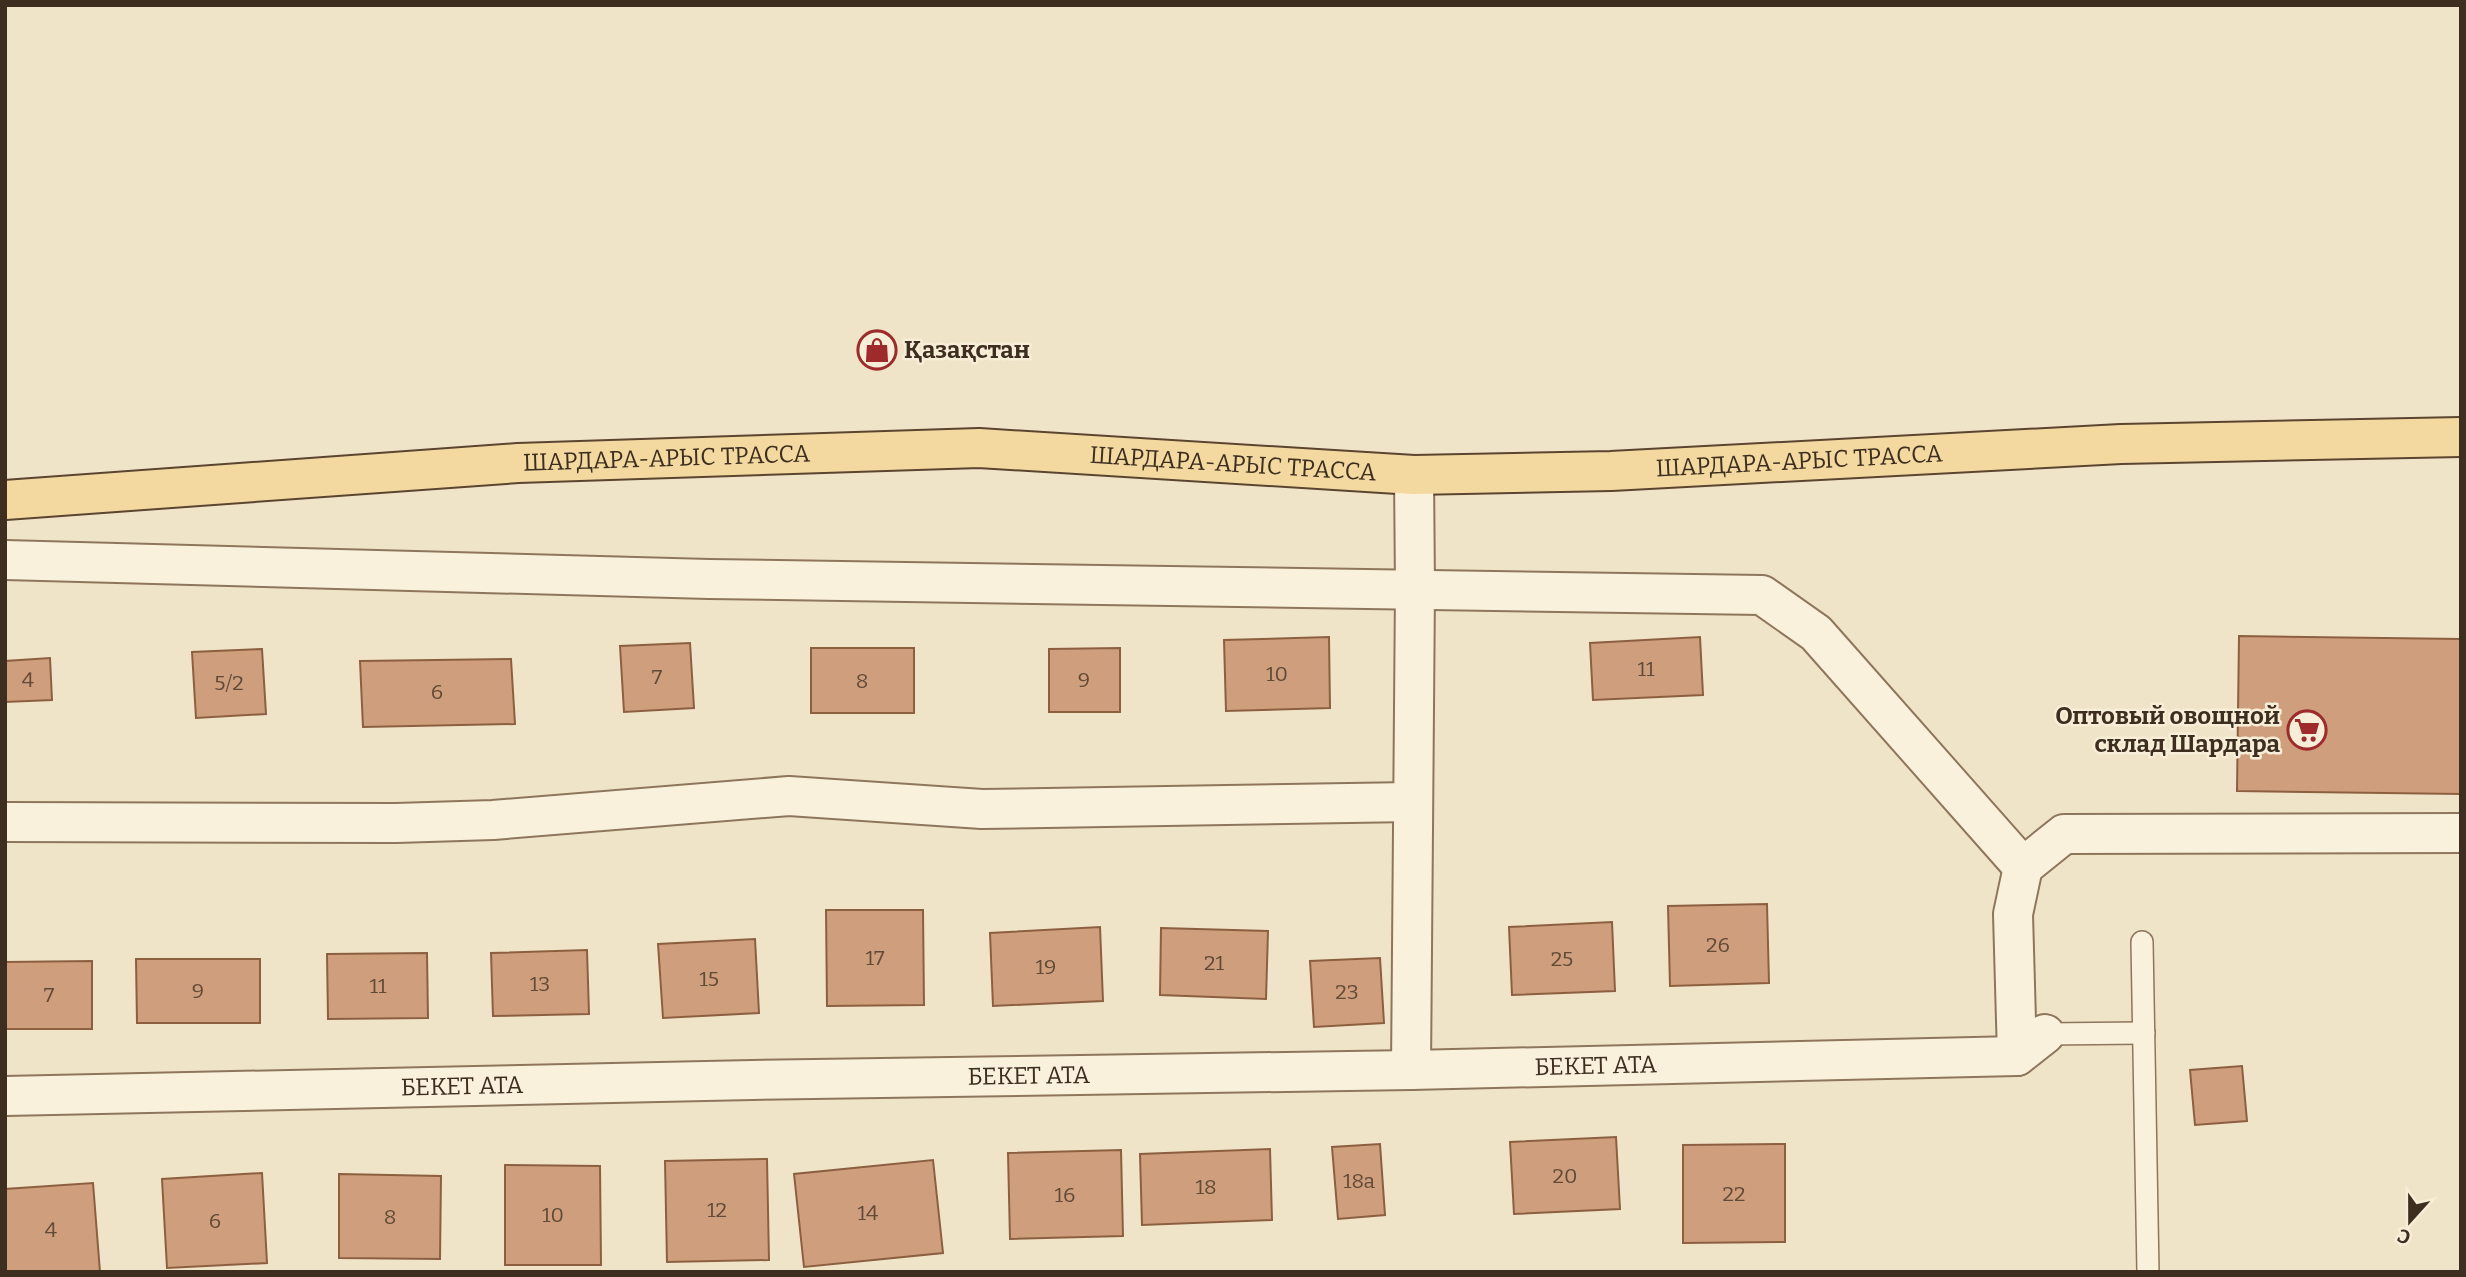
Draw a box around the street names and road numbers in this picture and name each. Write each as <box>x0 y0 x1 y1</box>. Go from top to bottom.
street label: ШАРДАРА-АРЫС ТРАССА <box>1655 439 1943 483</box>
street label: ШАРДАРА-АРЫС ТРАССА <box>523 440 811 477</box>
street label: ШАРДАРА-АРЫС ТРАССА <box>1089 441 1377 487</box>
street label: БЕКЕТ АТА <box>1534 1050 1657 1081</box>
street label: БЕКЕТ АТА <box>967 1061 1090 1091</box>
street label: БЕКЕТ АТА <box>400 1071 523 1102</box>

